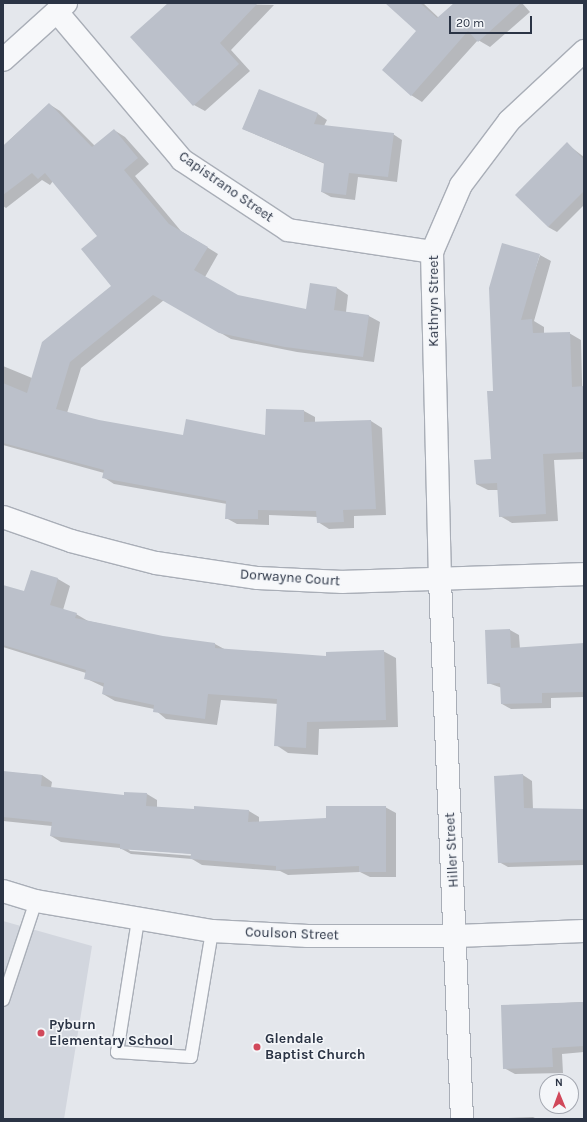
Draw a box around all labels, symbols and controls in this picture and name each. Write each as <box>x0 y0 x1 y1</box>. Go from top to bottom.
scale bar <box>451 8 534 34</box>
text: 20 m <box>456 16 484 30</box>
street label: Capistrano Street <box>175 148 277 226</box>
street label: Kathryn Street <box>426 255 442 347</box>
street label: Dorwayne Court <box>239 566 341 590</box>
street label: Hiller Street <box>442 812 462 888</box>
street label: Coulson Street <box>245 924 339 944</box>
place label: Pyburn Elementary School <box>49 1017 173 1050</box>
marker: Pyburn Elementary School <box>36 1028 46 1038</box>
place label: Glendale Baptist Church <box>265 1031 365 1064</box>
marker: Glendale Baptist Church <box>252 1042 262 1052</box>
north arrow <box>539 1074 579 1114</box>
text: N <box>555 1076 563 1089</box>

